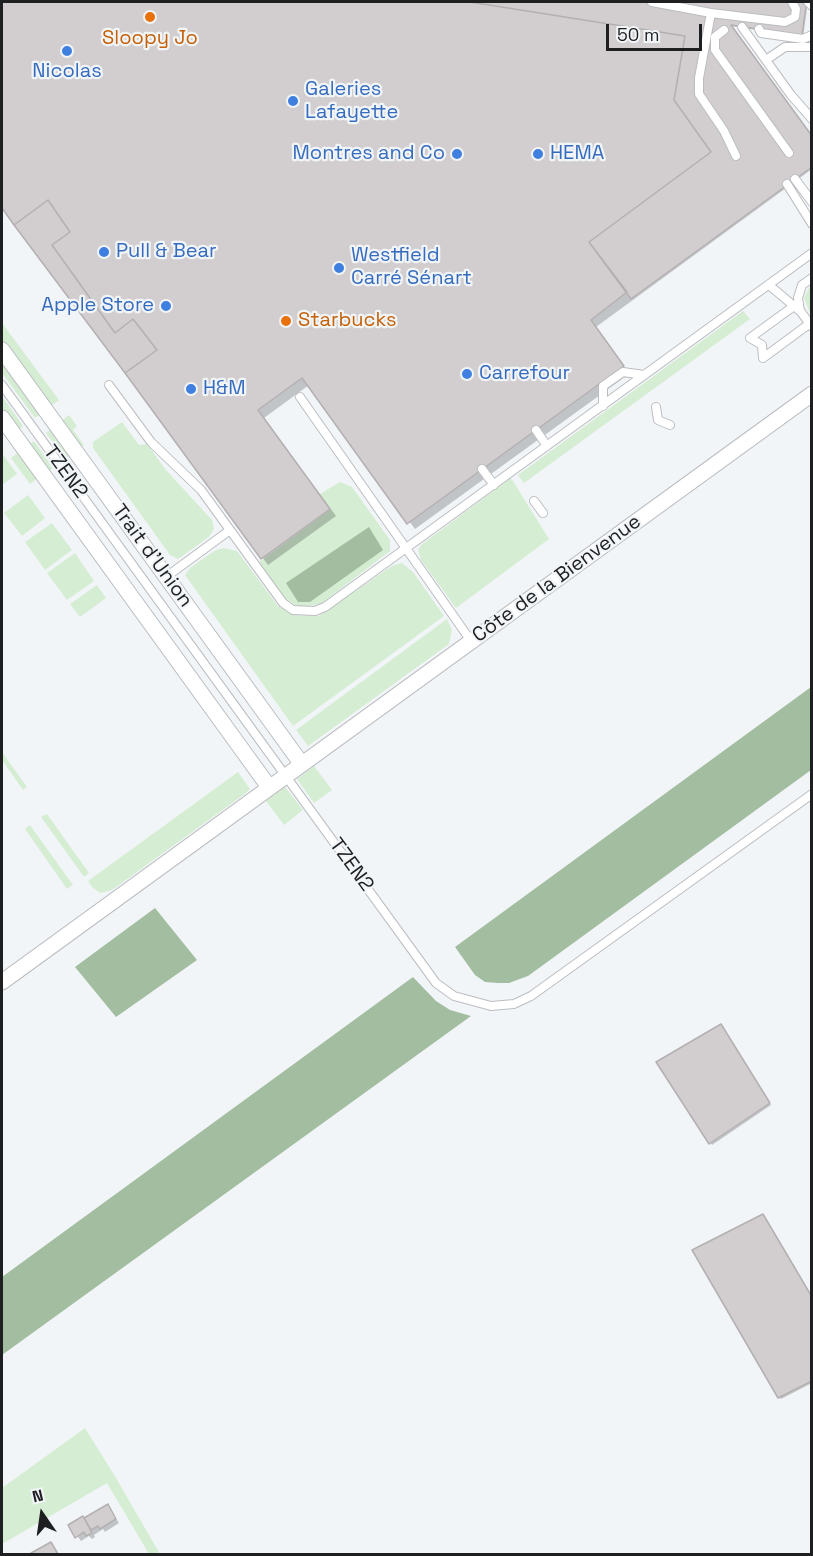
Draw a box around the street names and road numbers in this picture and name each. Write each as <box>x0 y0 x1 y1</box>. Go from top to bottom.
street label: TZEN2 <box>38 441 92 503</box>
street label: Trait d'Union <box>107 500 197 612</box>
street label: Côte de la Bienvenue <box>468 510 646 648</box>
street label: TZEN2 <box>324 834 378 896</box>

